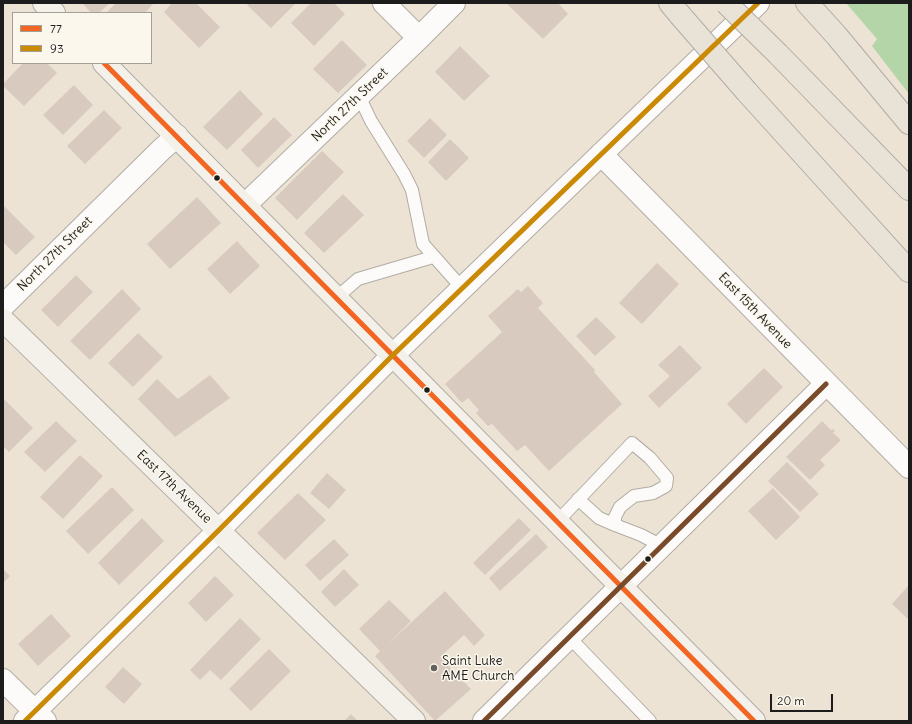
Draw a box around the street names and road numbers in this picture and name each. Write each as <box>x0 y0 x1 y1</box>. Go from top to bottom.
street label: North 27th Street <box>309 65 391 145</box>
street label: North 27th Street <box>14 213 96 295</box>
street label: East 15th Avenue <box>715 270 795 352</box>
street label: East 17th Avenue <box>133 447 215 527</box>

